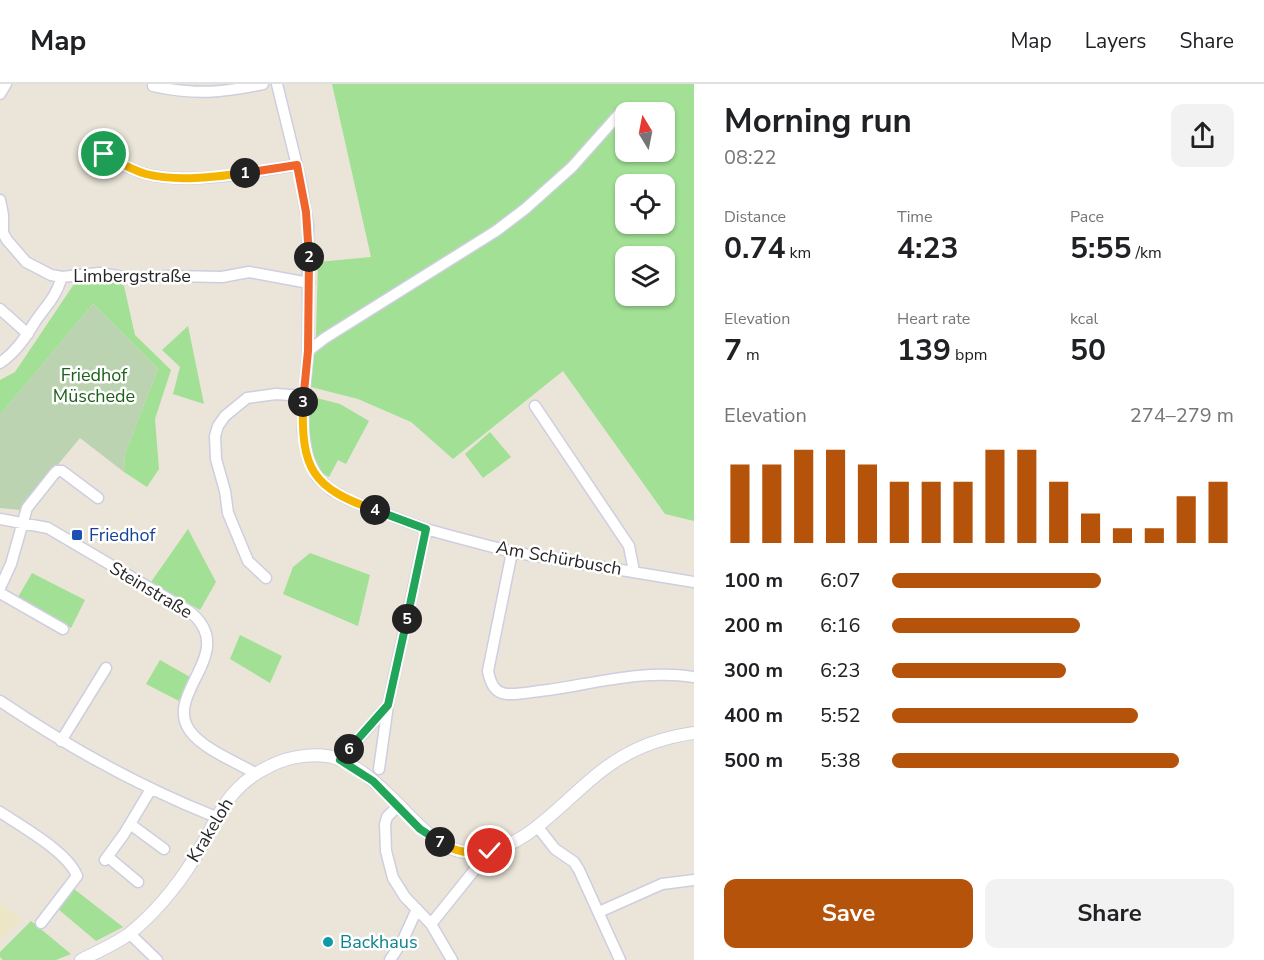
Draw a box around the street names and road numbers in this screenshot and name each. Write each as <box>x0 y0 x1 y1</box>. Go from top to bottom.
street label: Limbergstraße <box>73 264 191 288</box>
street label: Am Schürbusch <box>494 535 624 581</box>
street label: Steinstraße <box>105 556 197 624</box>
street label: Krakeloh <box>181 793 239 867</box>

